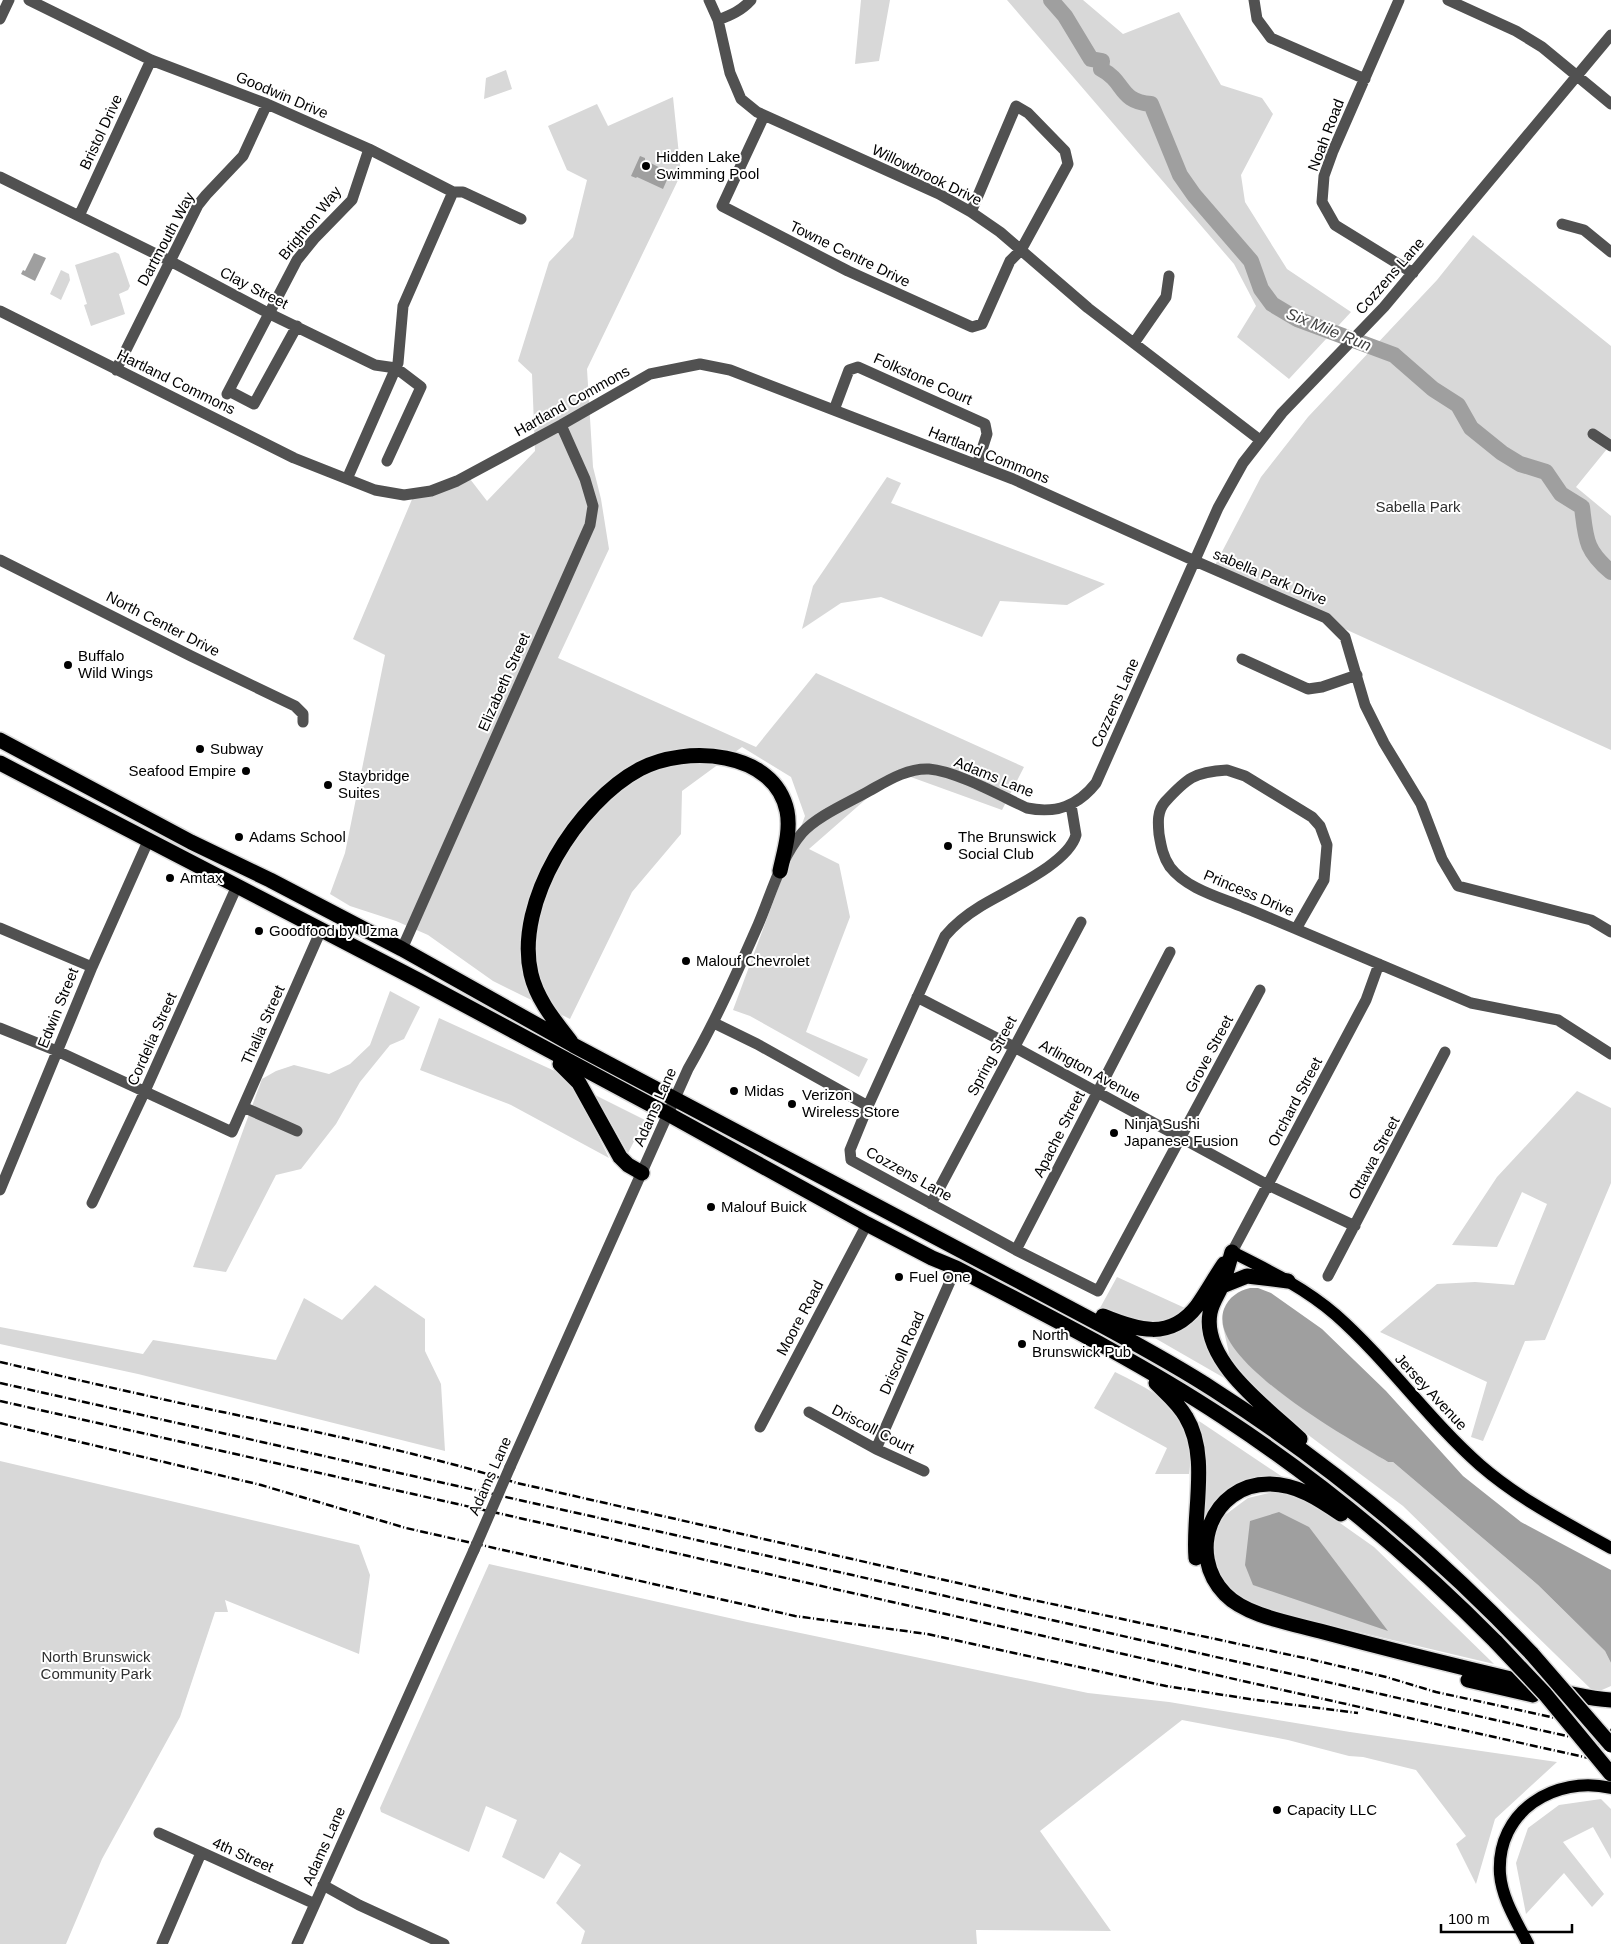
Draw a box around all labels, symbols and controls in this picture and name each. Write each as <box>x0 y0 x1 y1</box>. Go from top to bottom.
street label: Goodwin Drive <box>234 67 331 122</box>
street label: Bristol Drive <box>76 92 125 172</box>
street label: Noah Road <box>1304 96 1347 173</box>
street label: Willowbrook Drive <box>870 141 985 208</box>
place label: Hidden Lake Swimming Pool <box>656 148 759 182</box>
marker: Hidden Lake Swimming Pool <box>640 160 652 172</box>
street label: Brighton Way <box>275 182 345 263</box>
street label: Dartmouth Way <box>134 189 198 289</box>
street label: Towne Centre Drive <box>787 217 913 290</box>
street label: Cozzens Lane <box>1352 234 1427 317</box>
street label: Clay Street <box>217 263 292 312</box>
water label: Six Mile Run <box>1284 305 1374 354</box>
street label: Hartland Commons <box>114 346 238 418</box>
street label: Folkstone Court <box>871 349 976 408</box>
street label: Hartland Commons <box>511 362 632 439</box>
street label: Hartland Commons <box>926 422 1052 487</box>
park label: Sabella Park <box>1375 498 1461 515</box>
street label: sabella Park Drive <box>1211 545 1330 608</box>
street label: North Center Drive <box>104 588 223 660</box>
street label: Elizabeth Street <box>474 629 533 734</box>
place label: Buffalo Wild Wings <box>78 647 153 681</box>
street label: Cozzens Lane <box>1087 656 1142 750</box>
marker: Buffalo Wild Wings <box>62 659 74 671</box>
place label: Subway <box>210 740 264 757</box>
marker: Subway <box>194 743 206 755</box>
street label: Adams Lane <box>952 753 1036 800</box>
place label: Seafood Empire <box>128 762 236 779</box>
marker: Seafood Empire <box>240 765 252 777</box>
place label: Staybridge Suites <box>338 767 410 801</box>
marker: Staybridge Suites <box>322 779 334 791</box>
place label: Adams School <box>249 828 346 845</box>
place label: The Brunswick Social Club <box>958 828 1057 862</box>
marker: Adams School <box>233 831 245 843</box>
marker: The Brunswick Social Club <box>942 840 954 852</box>
street label: Princess Drive <box>1201 866 1297 919</box>
place label: Amtax <box>180 869 223 886</box>
marker: Amtax <box>164 872 176 884</box>
place label: Goodfood by Uzma <box>269 922 399 939</box>
marker: Goodfood by Uzma <box>253 925 265 937</box>
place label: Malouf Chevrolet <box>696 952 810 969</box>
marker: Malouf Chevrolet <box>680 955 692 967</box>
street label: Edwin Street <box>34 964 82 1050</box>
street label: Thalia Street <box>237 982 288 1067</box>
street label: Cordelia Street <box>123 989 180 1088</box>
street label: Spring Street <box>964 1012 1020 1098</box>
street label: Grove Street <box>1181 1012 1236 1095</box>
street label: Arlington Avenue <box>1037 1036 1144 1105</box>
street label: Orchard Street <box>1264 1054 1326 1149</box>
street label: Adams Lane <box>630 1065 679 1149</box>
place label: Midas <box>744 1082 784 1099</box>
marker: Midas <box>728 1085 740 1097</box>
place label: Verizon Wireless Store <box>802 1086 900 1120</box>
street label: Apache Street <box>1029 1087 1088 1180</box>
marker: Verizon Wireless Store <box>786 1098 798 1110</box>
street label: Ottawa Street <box>1345 1113 1403 1202</box>
place label: Ninja Sushi Japanese Fusion <box>1124 1115 1238 1149</box>
marker: Ninja Sushi Japanese Fusion <box>1108 1127 1120 1139</box>
street label: Cozzens Lane <box>863 1143 955 1204</box>
place label: Malouf Buick <box>721 1198 807 1215</box>
marker: Malouf Buick <box>705 1201 717 1213</box>
place label: Fuel One <box>909 1268 971 1285</box>
marker: Fuel One <box>893 1271 905 1283</box>
street label: Moore Road <box>773 1277 826 1358</box>
street label: Driscoll Road <box>876 1309 927 1397</box>
place label: North Brunswick Pub <box>1032 1326 1131 1360</box>
marker: North Brunswick Pub <box>1016 1338 1028 1350</box>
street label: Jersey Avenue <box>1392 1350 1471 1433</box>
street label: Driscoll Court <box>829 1401 918 1457</box>
street label: Adams Lane <box>465 1434 514 1518</box>
park label: North Brunswick Community Park <box>41 1648 152 1682</box>
place label: Capacity LLC <box>1287 1801 1377 1818</box>
street label: Adams Lane <box>299 1804 348 1888</box>
marker: Capacity LLC <box>1271 1804 1283 1816</box>
street label: 4th Street <box>210 1834 277 1876</box>
scale bar <box>1441 1902 1572 1934</box>
text: 100 m <box>1448 1910 1490 1927</box>

